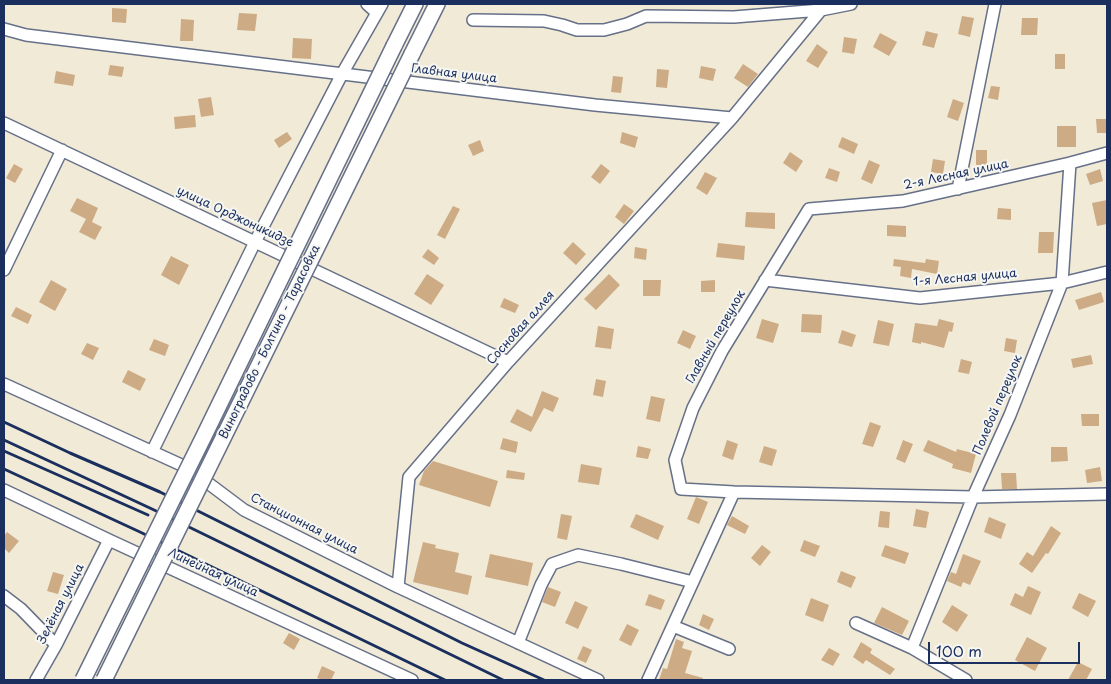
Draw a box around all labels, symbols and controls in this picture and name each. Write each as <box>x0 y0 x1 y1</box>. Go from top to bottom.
street label: Главная улица <box>410 62 498 86</box>
street label: 2-я Лесная улица <box>902 157 1010 193</box>
street label: улица Орджоникидзе <box>174 184 296 250</box>
street label: Виноградово - Болтино - Тарасовка <box>217 243 323 441</box>
street label: 1-я Лесная улица <box>913 266 1017 290</box>
street label: Сосновая аллея <box>484 288 558 368</box>
street label: Главный переулок <box>683 288 749 386</box>
street label: Полевой переулок <box>970 353 1026 457</box>
street label: Станционная улица <box>248 491 360 557</box>
street label: Линейная улица <box>166 546 260 600</box>
street label: Зелёная улица <box>35 562 87 646</box>
scale bar <box>931 632 1084 664</box>
text: 100 m <box>936 639 982 662</box>

